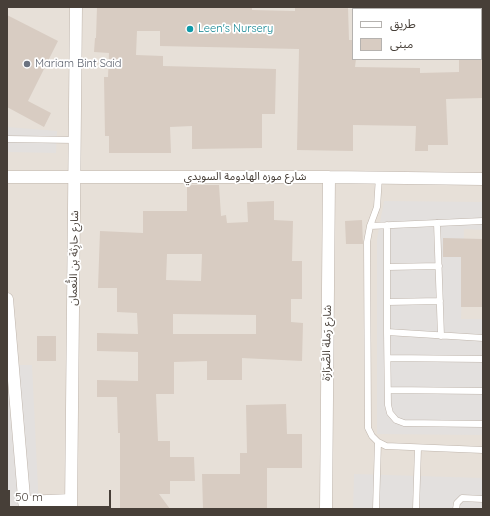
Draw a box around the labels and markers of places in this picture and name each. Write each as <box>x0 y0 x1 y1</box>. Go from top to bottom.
place label: Leen's Nursery <box>198 22 273 36</box>
marker: Leen's Nursery <box>185 24 195 34</box>
place label: Mariam Bint Said <box>35 57 122 71</box>
marker: Mariam Bint Said <box>22 59 32 69</box>

